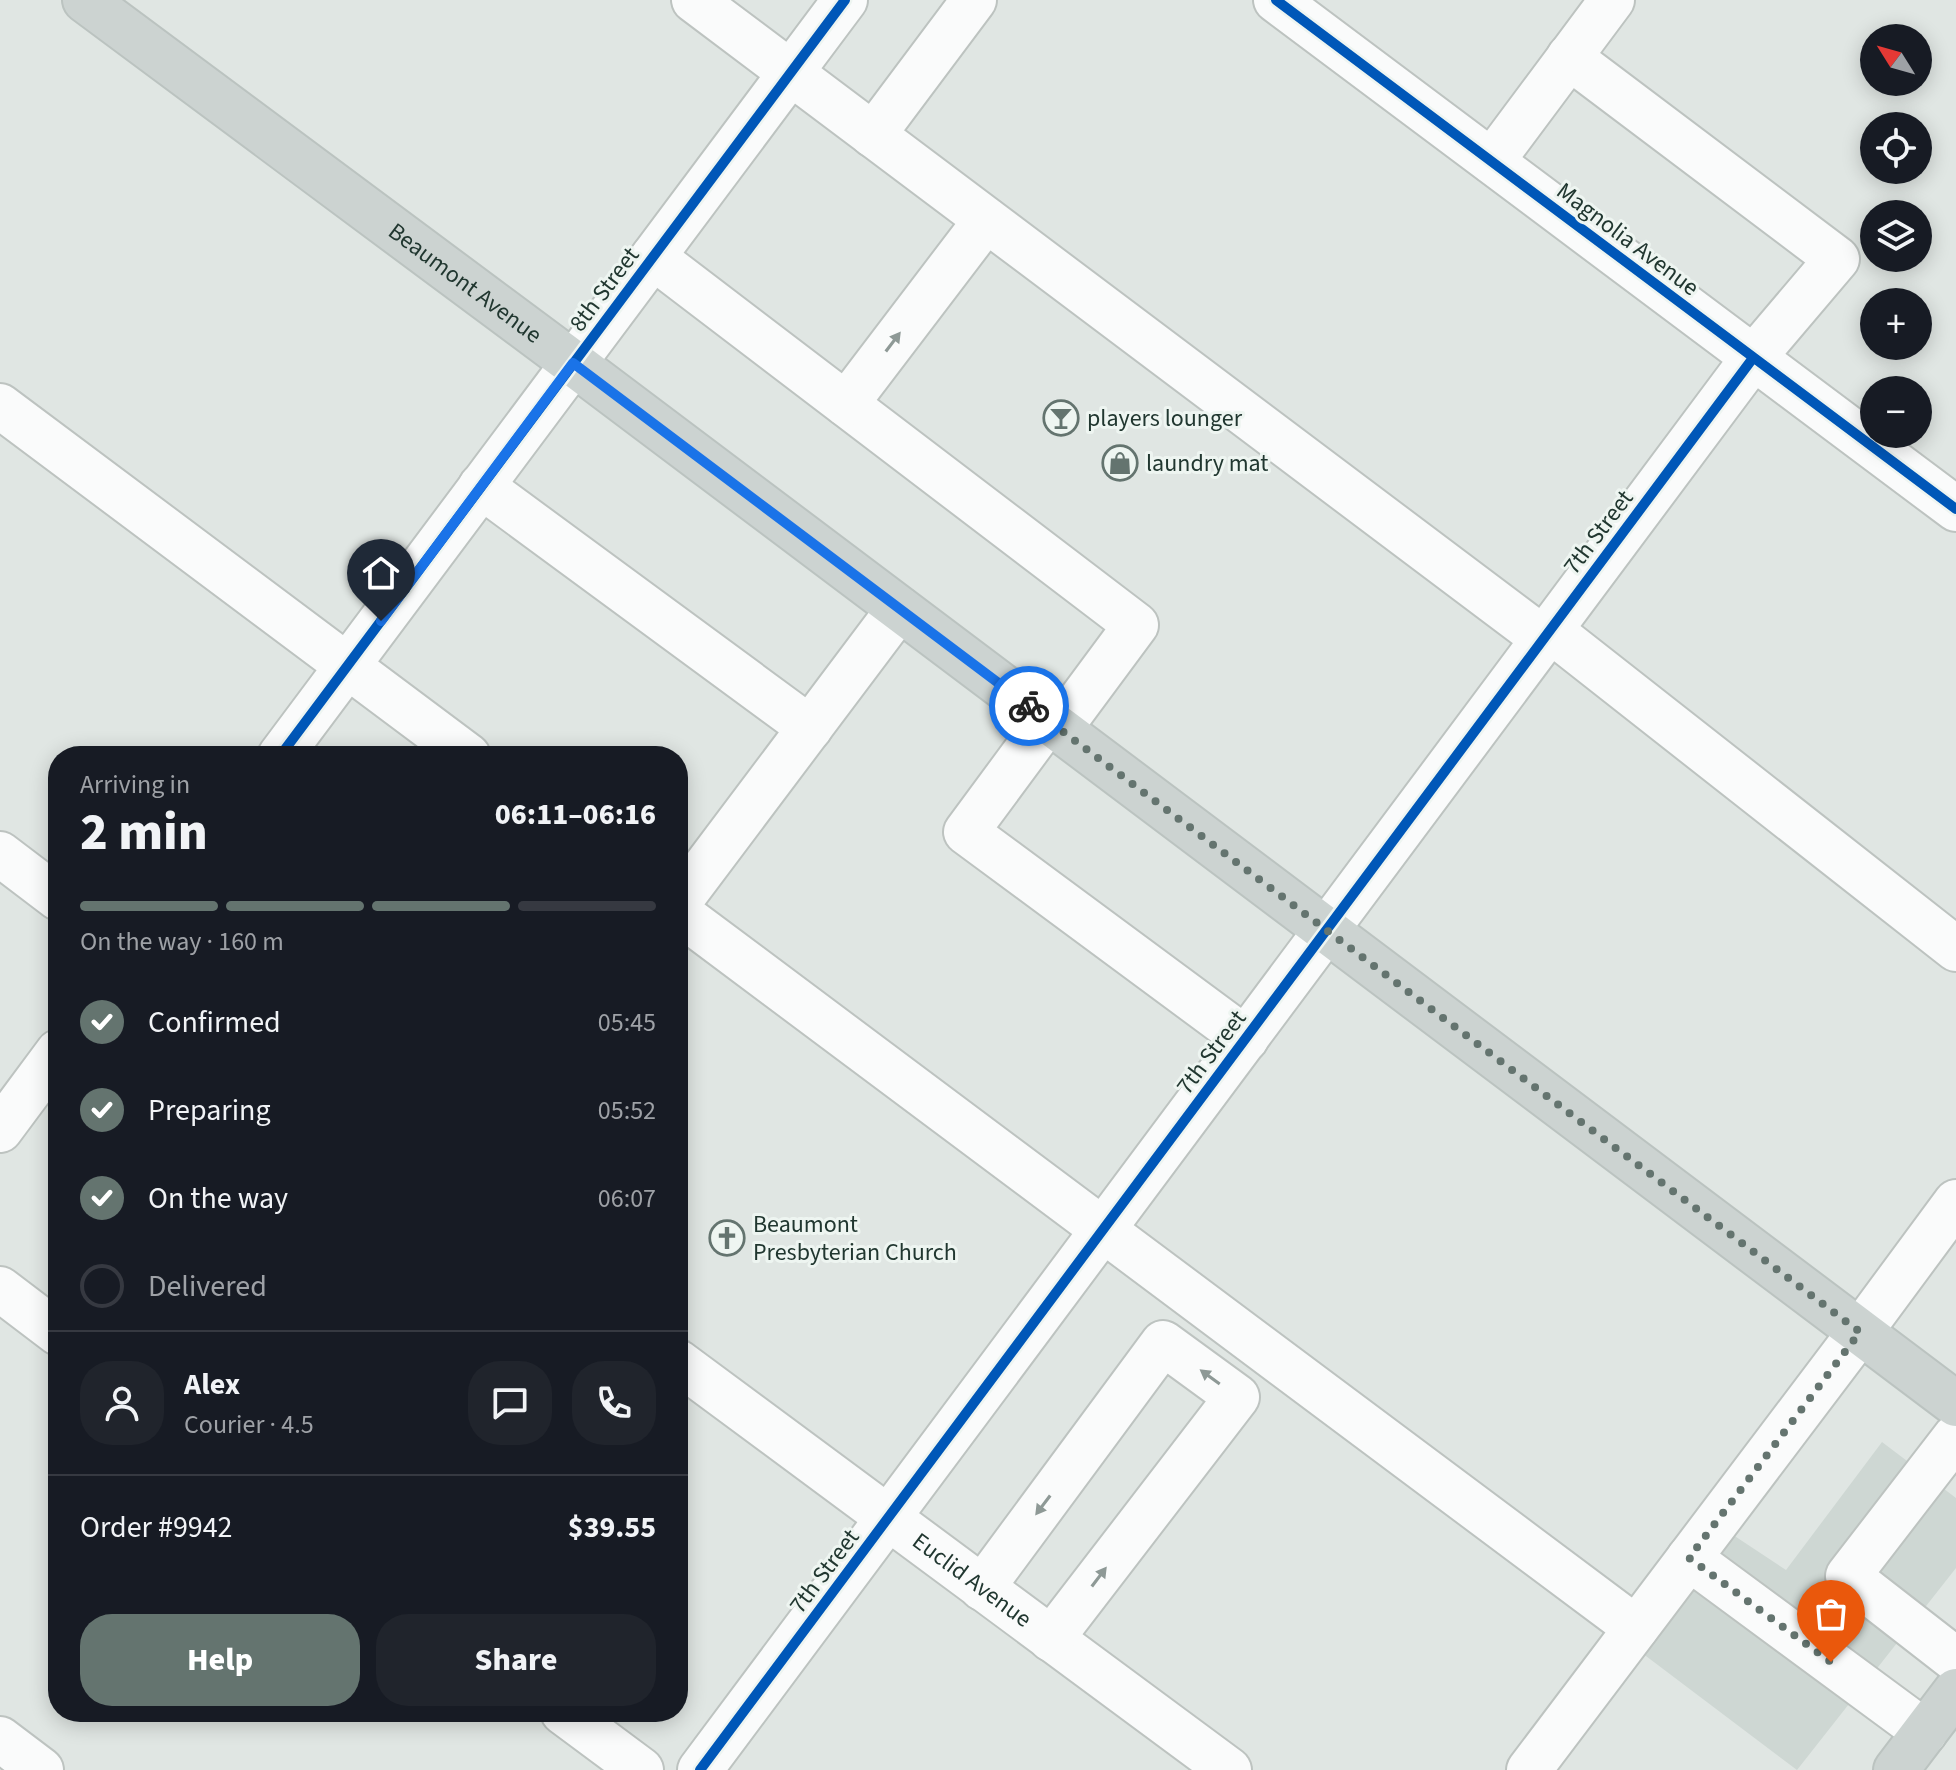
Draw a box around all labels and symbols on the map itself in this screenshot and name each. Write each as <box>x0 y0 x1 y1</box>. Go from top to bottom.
north arrow <box>1860 24 1932 96</box>
street label: Magnolia Avenue <box>1549 174 1706 305</box>
street label: Beaumont Avenue <box>381 214 549 352</box>
street label: 8th Street <box>561 240 648 339</box>
one-way arrow <box>885 332 901 352</box>
bar icon: players lounger <box>1042 399 1080 437</box>
place label: players lounger <box>1087 401 1243 436</box>
shop icon: laundry mat <box>1101 444 1139 482</box>
place label: laundry mat <box>1146 446 1268 481</box>
street label: 7th Street <box>1555 483 1642 582</box>
pin <box>347 539 415 621</box>
courier <box>989 666 1069 746</box>
street label: 7th Street <box>1168 1003 1255 1102</box>
place label: Beaumont Presbyterian Church <box>753 1207 957 1270</box>
church icon: Beaumont Presbyterian Church <box>708 1219 746 1257</box>
one-way arrow <box>1200 1370 1221 1386</box>
one-way arrow <box>1036 1495 1052 1515</box>
street label: 7th Street <box>781 1522 868 1621</box>
street label: Euclid Avenue <box>905 1524 1039 1636</box>
one-way arrow <box>1090 1567 1106 1587</box>
pin <box>1797 1580 1865 1662</box>

